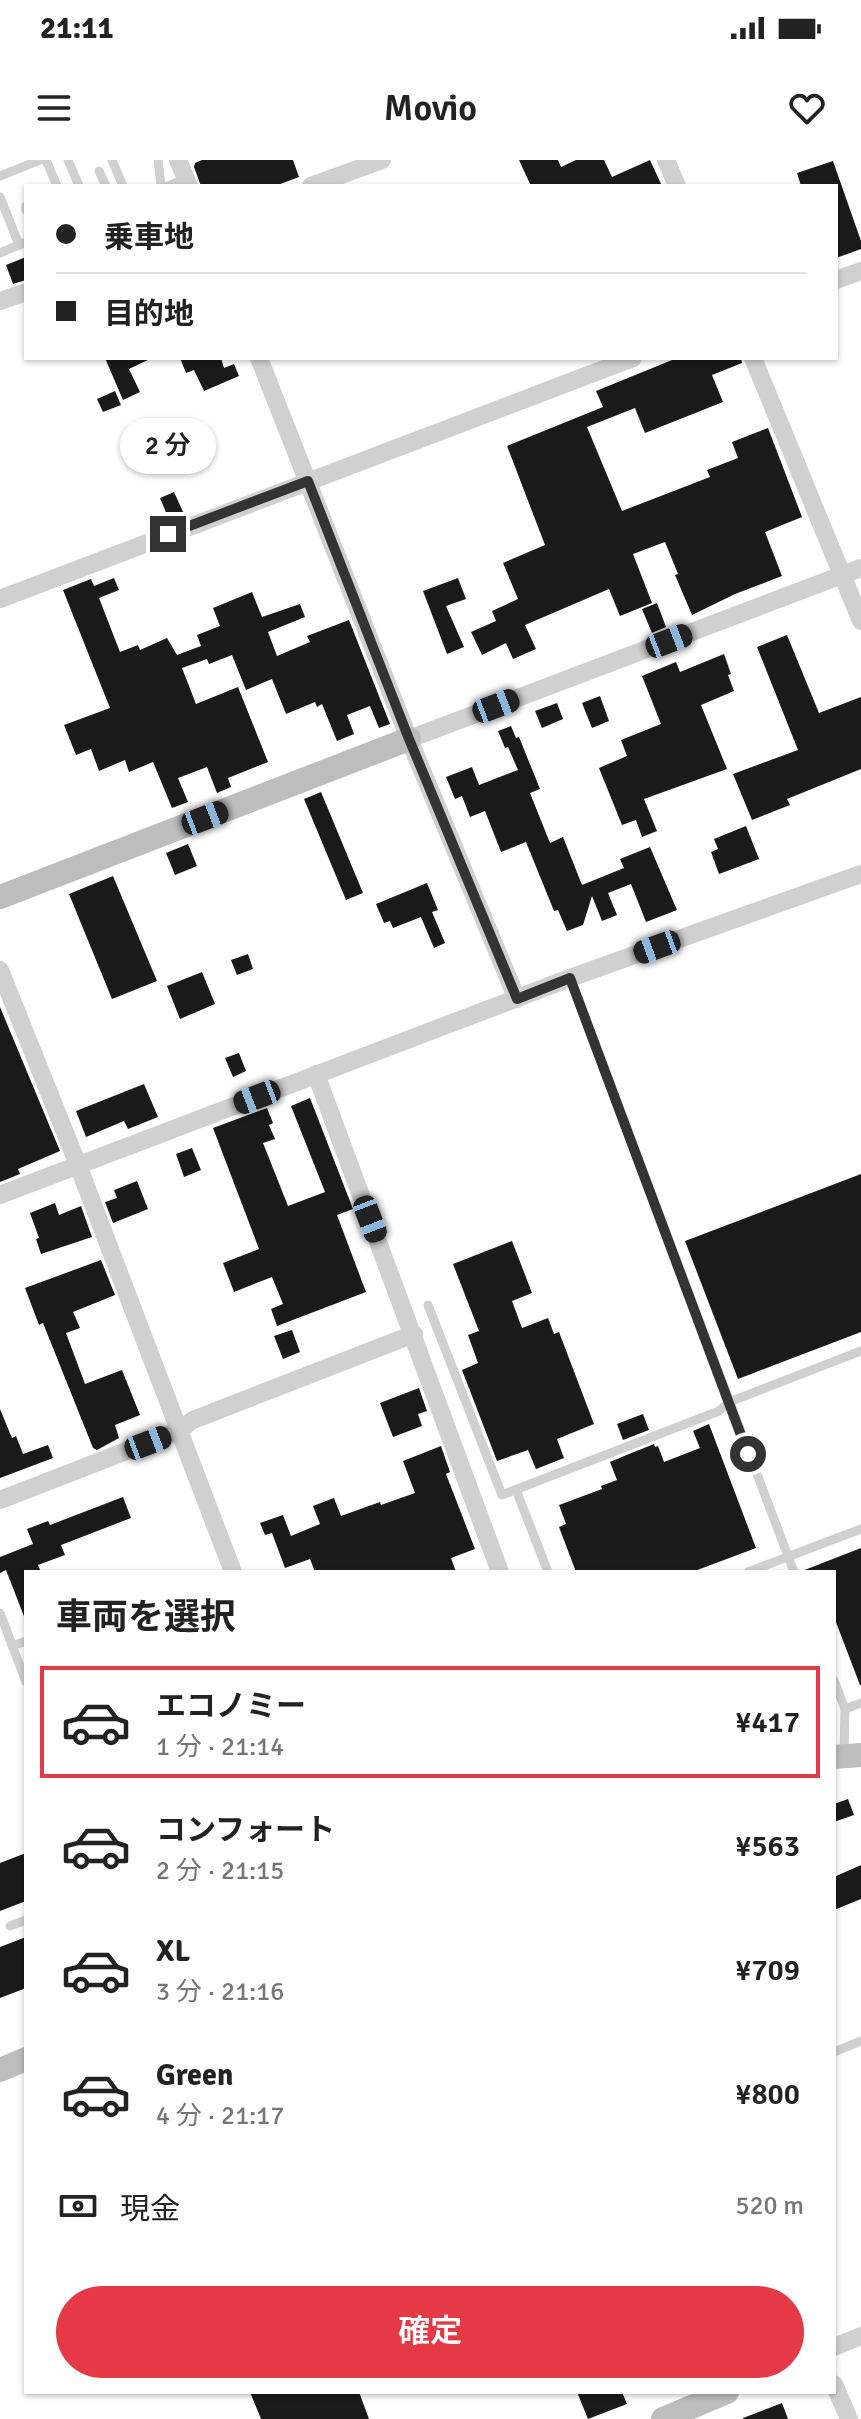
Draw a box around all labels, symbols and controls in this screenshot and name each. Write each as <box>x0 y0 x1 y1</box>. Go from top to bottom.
text: 21:11 <box>40 10 114 47</box>
icon: menu <box>32 86 76 130</box>
text: Movio <box>384 86 477 131</box>
icon: heart <box>785 86 829 130</box>
text: 乗車地 <box>104 219 194 256</box>
text: 目的地 <box>104 296 194 333</box>
callout: 2 分 <box>120 418 216 474</box>
text: 2 分 <box>145 430 191 462</box>
route end <box>150 516 186 552</box>
car <box>642 621 696 661</box>
car <box>469 686 523 726</box>
car <box>178 798 232 838</box>
car <box>630 928 684 966</box>
car <box>230 1077 284 1117</box>
car <box>350 1192 390 1246</box>
car <box>121 1423 175 1463</box>
route start <box>730 1436 766 1472</box>
text: 車両を選択 <box>56 1595 236 1640</box>
icon: car <box>60 1686 132 1758</box>
text: エコノミー <box>156 1688 306 1725</box>
text: ¥417 <box>735 1704 800 1741</box>
text: 1 分 · 21:14 <box>156 1731 284 1763</box>
icon: car <box>60 1810 132 1882</box>
text: コンフォート <box>156 1812 335 1849</box>
text: ¥563 <box>735 1828 800 1865</box>
text: 2 分 · 21:15 <box>156 1855 284 1887</box>
text: XL <box>156 1933 190 1970</box>
icon: car <box>60 1934 132 2006</box>
text: ¥709 <box>735 1952 800 1989</box>
text: 3 分 · 21:16 <box>156 1976 284 2008</box>
text: Green <box>156 2057 233 2094</box>
icon: car <box>60 2058 132 2130</box>
text: ¥800 <box>735 2076 800 2113</box>
text: 4 分 · 21:17 <box>156 2100 284 2132</box>
icon: cash <box>56 2184 100 2228</box>
text: 520 m <box>735 2190 804 2222</box>
text: 現金 <box>120 2191 180 2228</box>
button: 確定 <box>56 2286 804 2378</box>

